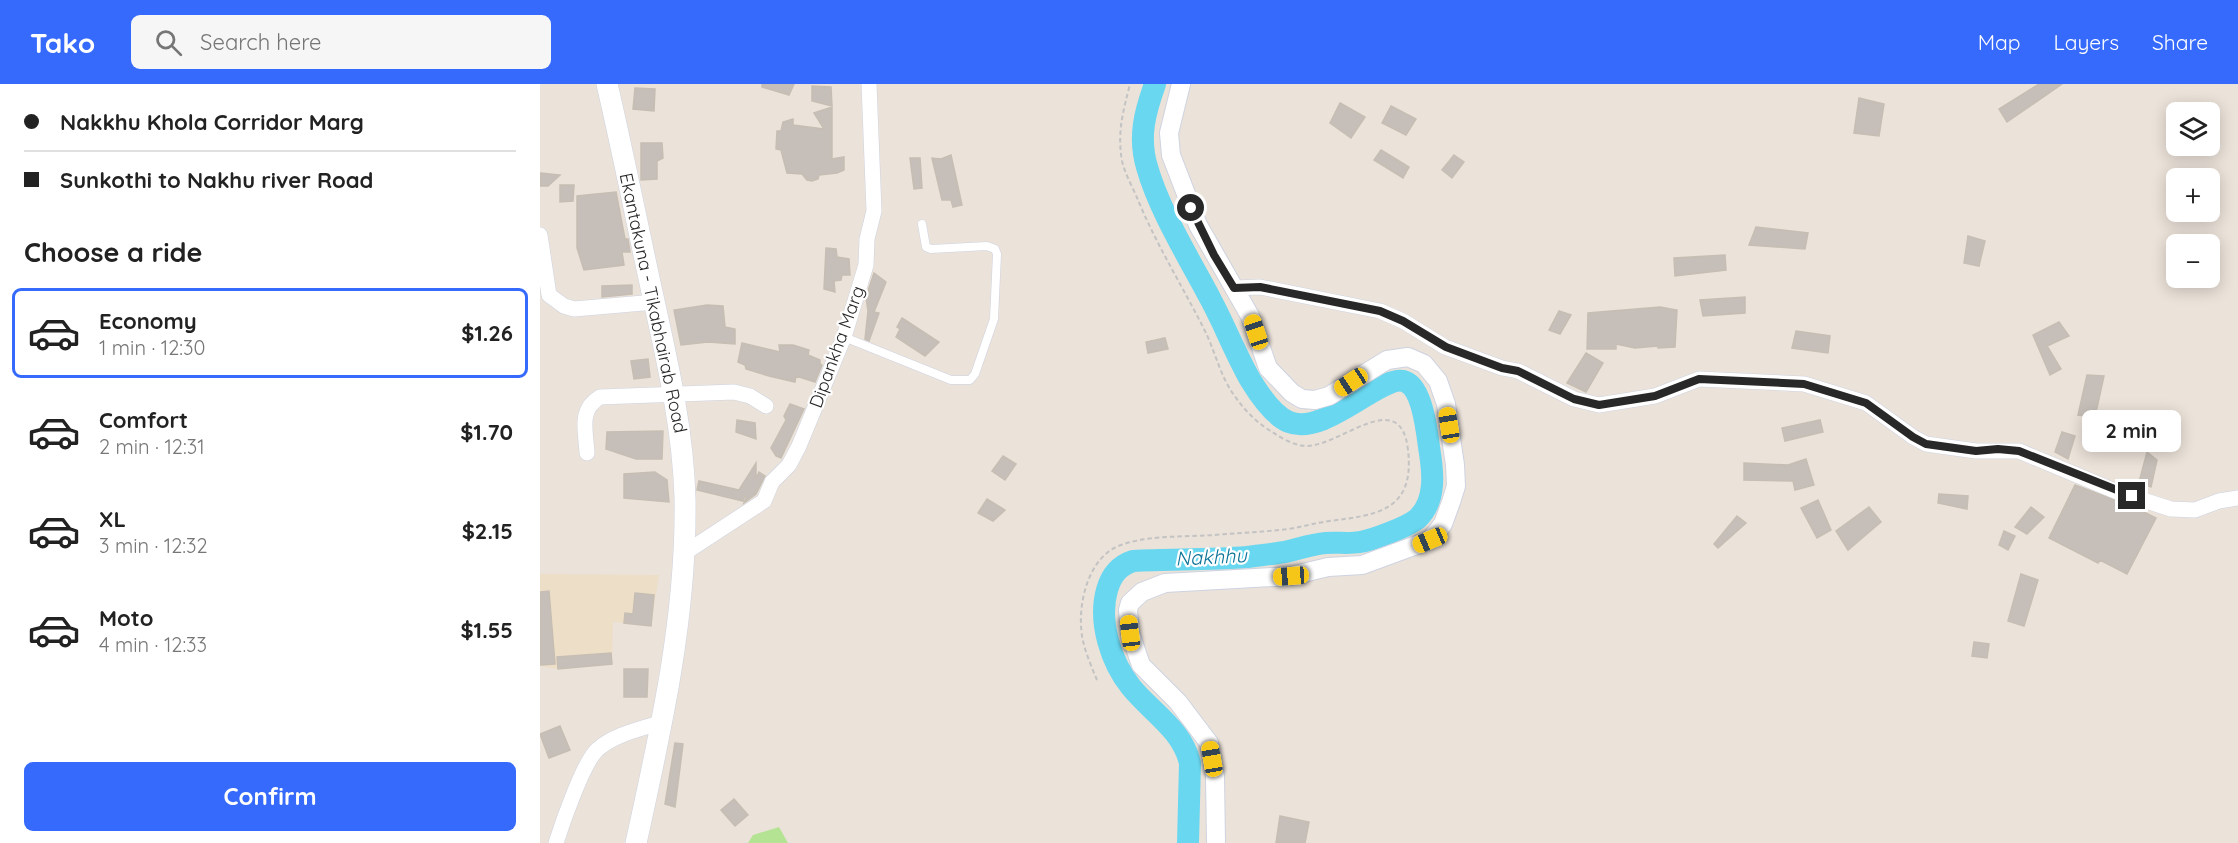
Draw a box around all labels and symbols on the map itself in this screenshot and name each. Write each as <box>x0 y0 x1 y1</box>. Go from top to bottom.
street label: Ekantakuna - Tikabhairab Road <box>615 171 692 435</box>
route start <box>1177 194 1204 221</box>
street label: Dipankha Marg <box>804 283 869 411</box>
car <box>1242 312 1270 352</box>
car <box>1331 365 1371 399</box>
car <box>1437 406 1461 444</box>
callout: 2 min <box>2082 409 2182 451</box>
route end <box>2118 482 2145 509</box>
car <box>1410 525 1450 555</box>
water label: Nakhhu <box>1175 542 1249 571</box>
car <box>1272 566 1310 586</box>
car <box>1119 614 1141 652</box>
car <box>1200 740 1224 778</box>

